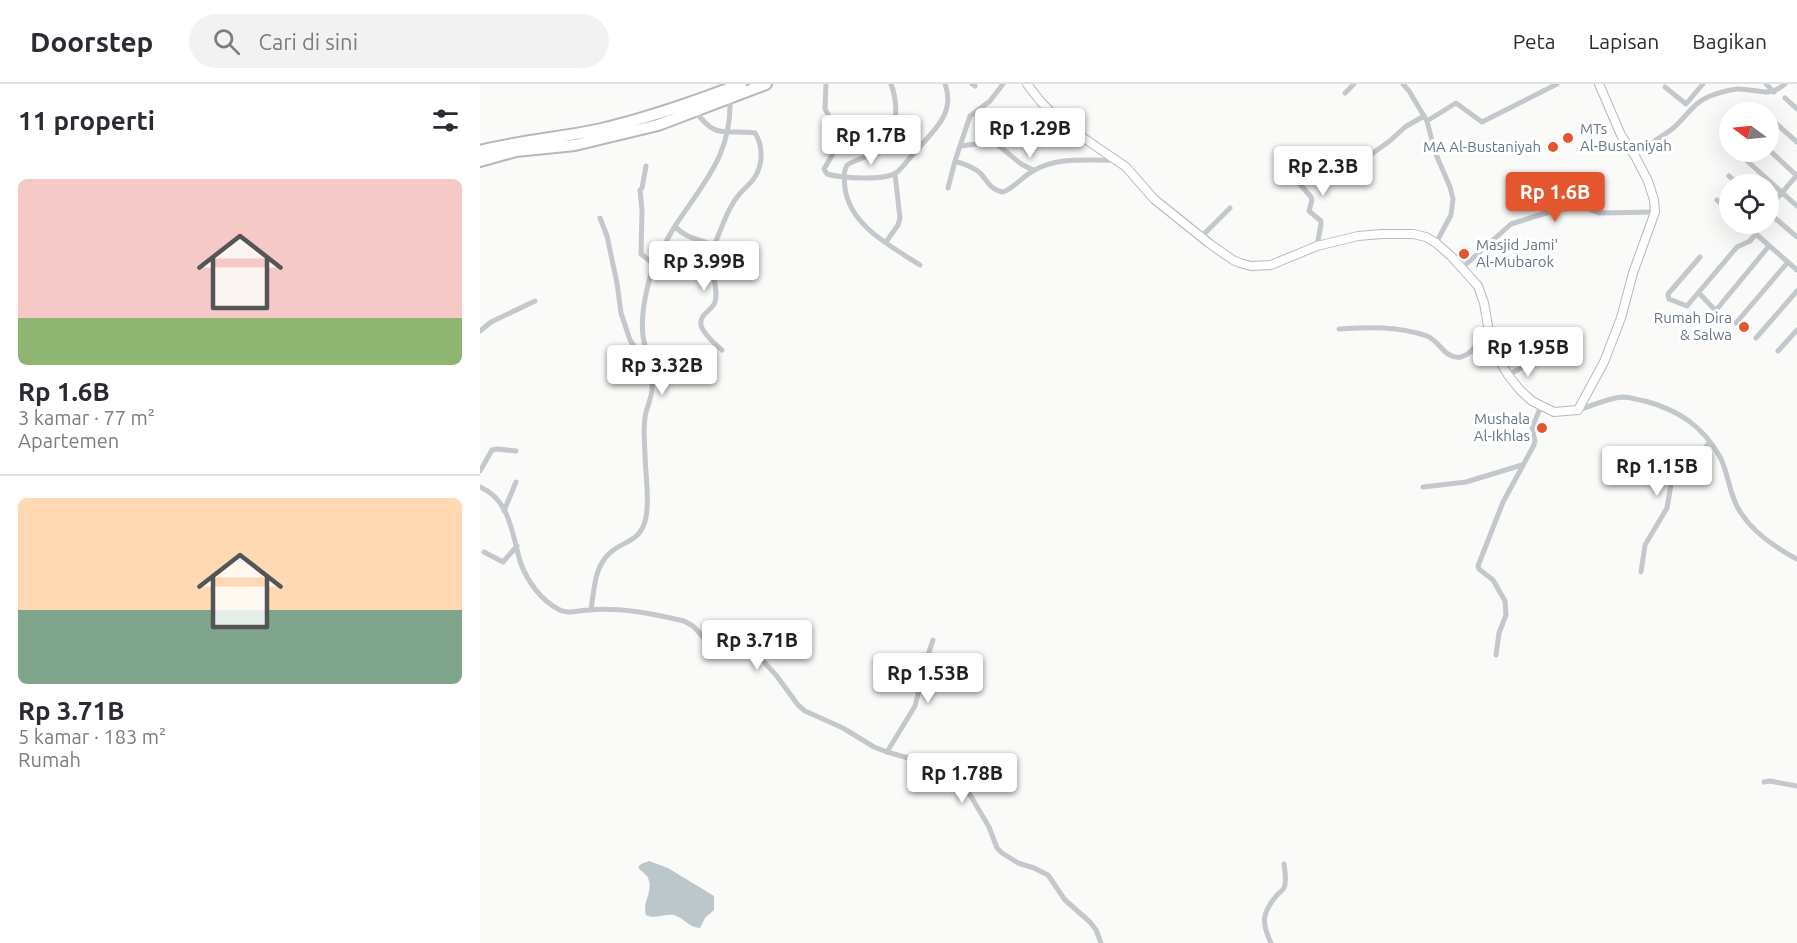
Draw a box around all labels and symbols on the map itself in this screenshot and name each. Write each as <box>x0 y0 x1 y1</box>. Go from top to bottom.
north arrow <box>1719 102 1779 162</box>
pin: Rp 1.29B <box>968 108 1092 159</box>
pin: Rp 1.7B <box>816 115 926 166</box>
place label: MTs Al-Bustaniyah <box>1580 120 1672 154</box>
marker: MTs Al-Bustaniyah <box>1561 131 1575 145</box>
place label: MA Al-Bustaniyah <box>1423 138 1541 155</box>
marker: MA Al-Bustaniyah <box>1546 140 1560 154</box>
pin: Rp 2.3B <box>1268 146 1378 197</box>
pin: Rp 1.6B <box>1500 172 1610 223</box>
place label: Masjid Jami' Al-Mubarok <box>1476 236 1558 270</box>
pin: Rp 3.99B <box>642 241 766 292</box>
marker: Masjid Jami' Al-Mubarok <box>1457 247 1471 261</box>
place label: Rumah Dira & Salwa <box>1654 309 1732 343</box>
marker: Rumah Dira & Salwa <box>1737 320 1751 334</box>
pin: Rp 1.95B <box>1466 327 1590 378</box>
pin: Rp 3.32B <box>600 345 724 396</box>
place label: Mushala Al-Ikhlas <box>1474 410 1530 444</box>
marker: Mushala Al-Ikhlas <box>1535 421 1549 435</box>
pin: Rp 1.15B <box>1595 446 1719 497</box>
pin: Rp 3.71B <box>695 620 819 671</box>
pin: Rp 1.53B <box>866 653 990 704</box>
pin: Rp 1.78B <box>900 753 1024 804</box>

